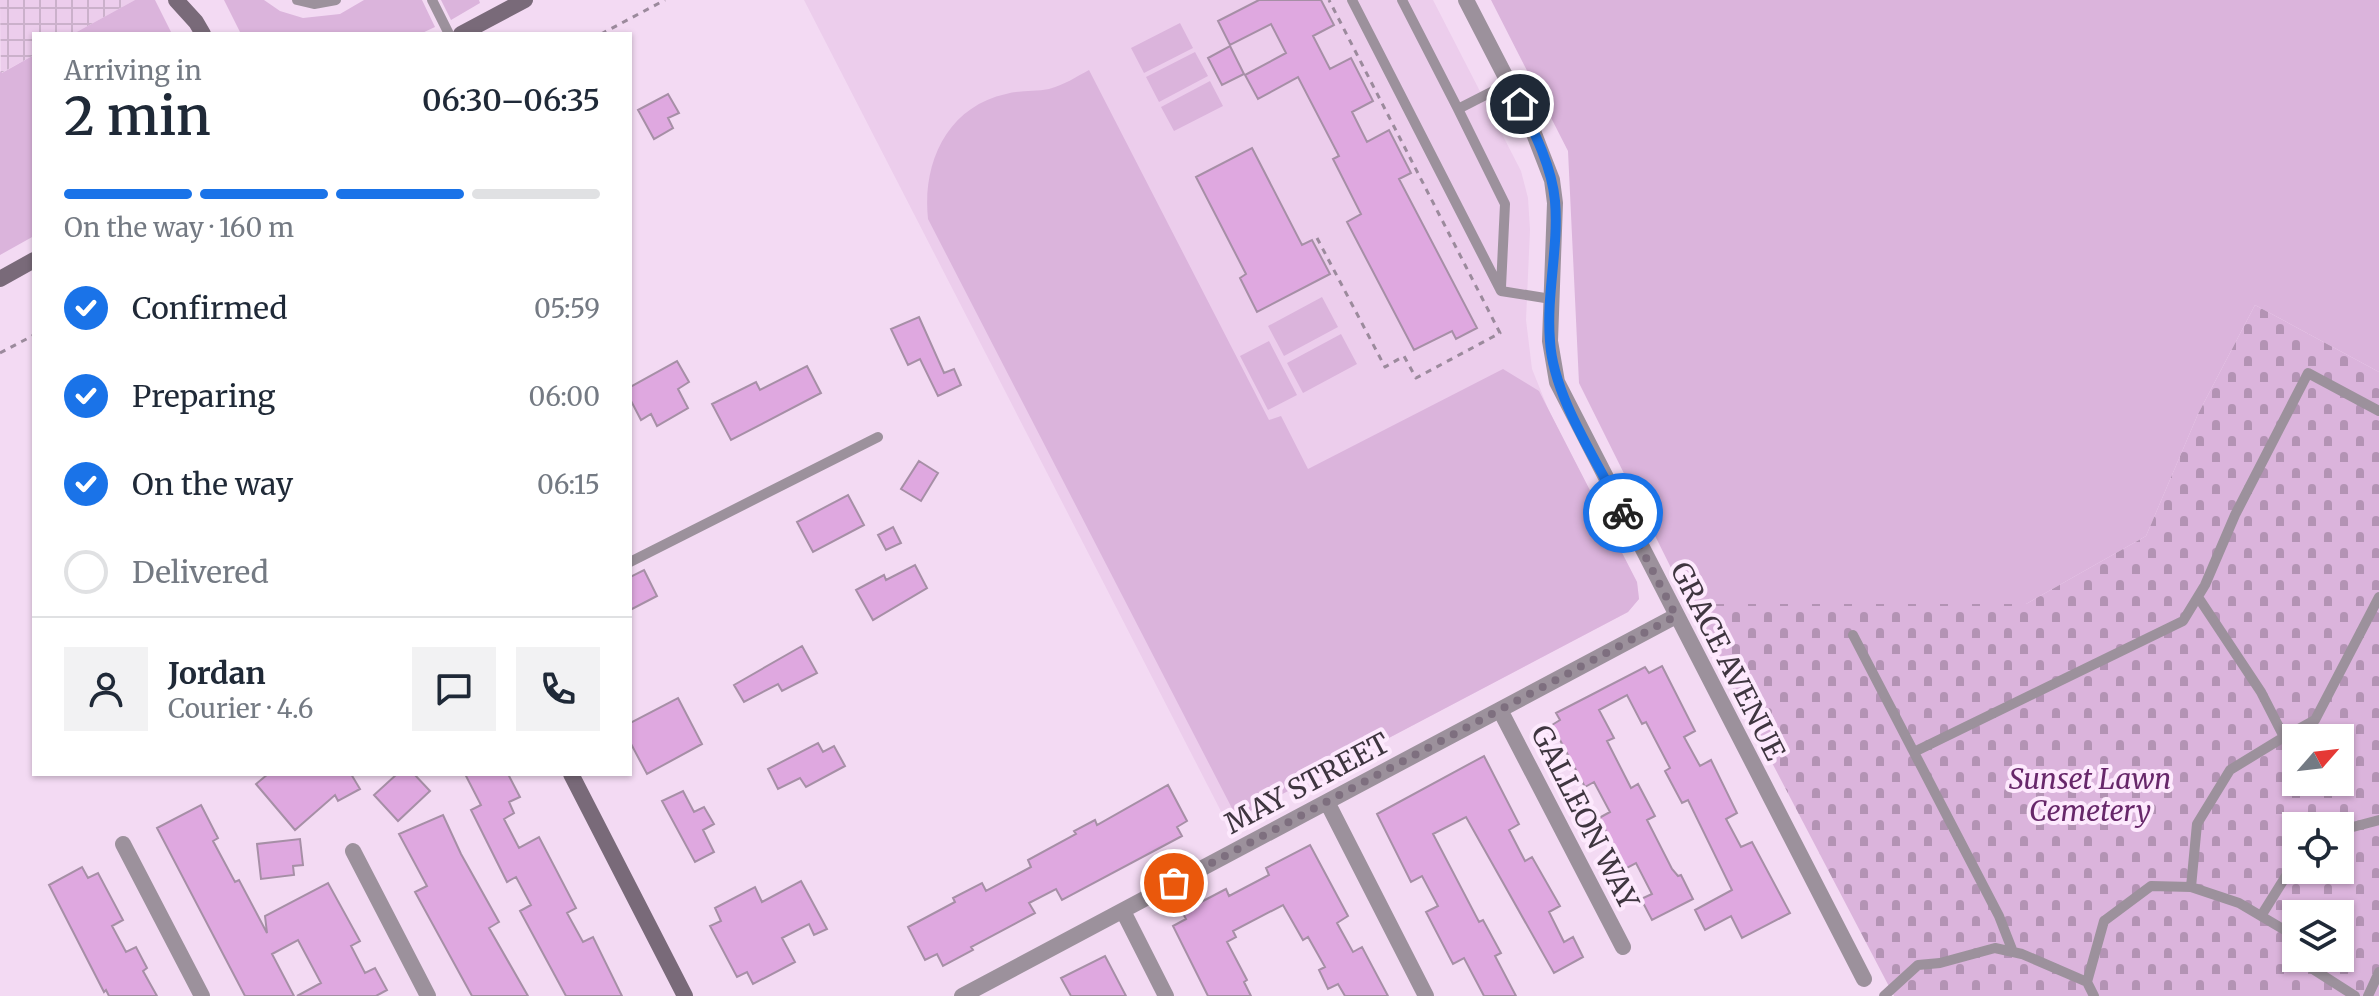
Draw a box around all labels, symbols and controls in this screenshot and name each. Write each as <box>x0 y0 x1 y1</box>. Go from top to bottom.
text: Arriving in <box>64 54 202 87</box>
pin <box>1486 70 1554 138</box>
text: 06:30–06:35 <box>422 81 600 119</box>
icon: home <box>1498 82 1542 126</box>
text: 2 min <box>64 84 211 149</box>
text: On the way · 160 m <box>64 211 294 244</box>
icon: check <box>64 286 108 330</box>
text: Confirmed <box>132 289 287 327</box>
text: 05:59 <box>534 292 600 325</box>
icon: check <box>64 374 108 418</box>
text: Preparing <box>132 377 275 415</box>
text: 06:00 <box>529 380 600 413</box>
icon: check <box>64 462 108 506</box>
text: On the way <box>132 465 293 503</box>
text: 06:15 <box>537 468 600 501</box>
courier <box>1583 473 1663 553</box>
icon: bike <box>1601 491 1645 535</box>
text: Delivered <box>132 553 269 591</box>
street label: GRACE AVENUE <box>1663 556 1793 766</box>
button: person <box>64 647 148 731</box>
button: chat <box>412 647 496 731</box>
button: phone <box>516 647 600 731</box>
text: Jordan <box>168 654 266 692</box>
text: Courier · 4.6 <box>168 692 314 725</box>
street label: GALLEON WAY <box>1523 719 1647 916</box>
north arrow <box>2282 724 2354 796</box>
map controls <box>2282 724 2354 972</box>
street label: MAY STREET <box>1218 725 1396 841</box>
park label: Sunset Lawn Cemetery <box>2009 761 2171 829</box>
button: locate <box>2282 812 2354 884</box>
pin <box>1140 849 1208 917</box>
icon: bag <box>1152 861 1196 905</box>
button: layers <box>2282 900 2354 972</box>

